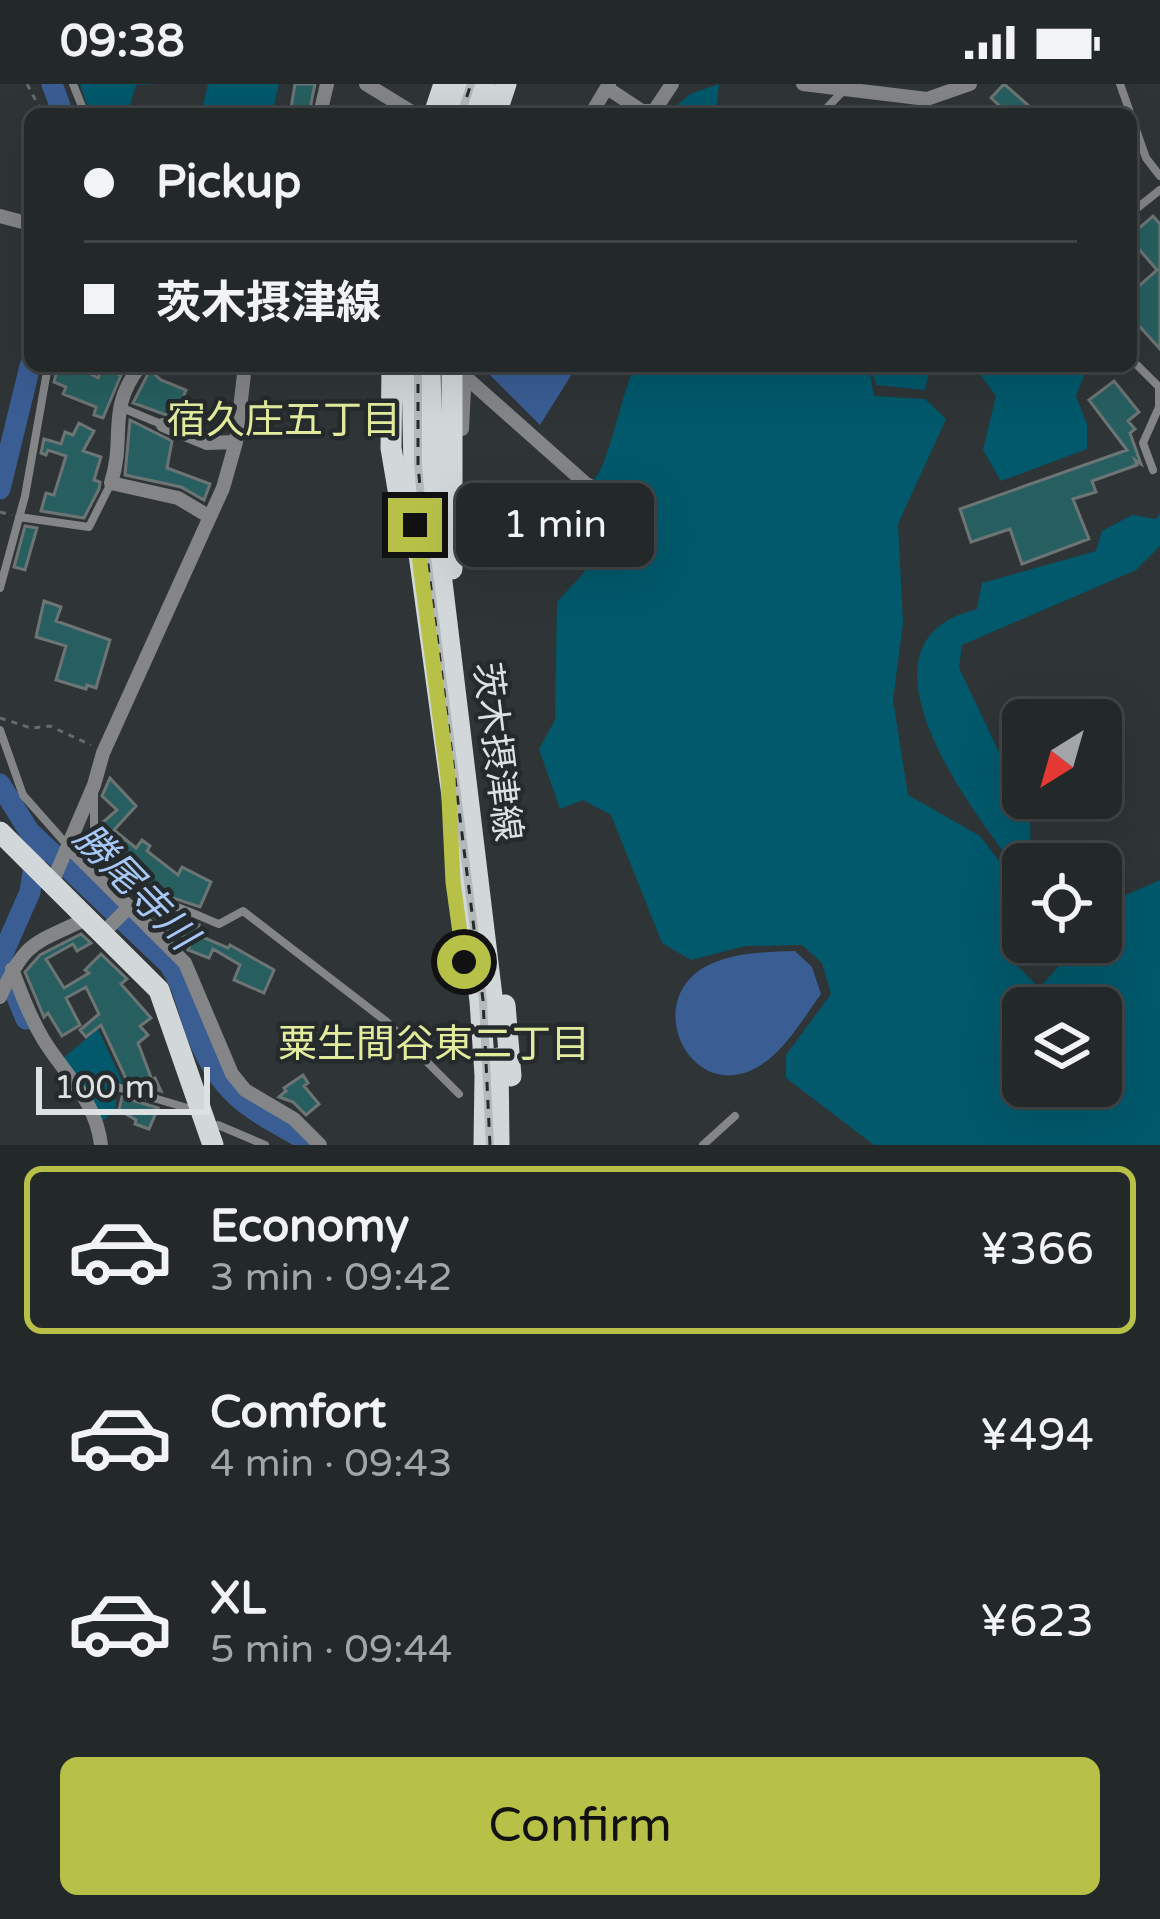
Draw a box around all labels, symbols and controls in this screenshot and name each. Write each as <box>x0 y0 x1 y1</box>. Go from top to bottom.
text: 09:38 <box>60 15 185 69</box>
text: Pickup <box>156 156 301 210</box>
text: 茨木摂津線 <box>156 277 381 331</box>
district label: 宿久庄五丁目 <box>167 397 401 444</box>
callout: 1 min <box>457 483 655 567</box>
route end <box>388 498 442 552</box>
text: 1 min <box>503 501 607 548</box>
street label: 茨木摂津線 <box>465 660 529 844</box>
north arrow <box>1002 699 1122 819</box>
map controls <box>1002 699 1122 1107</box>
water label: 勝尾寺川 <box>64 815 209 962</box>
button: locate <box>1002 843 1122 963</box>
route start <box>437 935 491 989</box>
button: layers <box>1002 987 1122 1107</box>
district label: 粟生間谷東二丁目 <box>278 1021 590 1068</box>
scale bar <box>36 1061 210 1114</box>
text: 100 m <box>54 1068 155 1107</box>
icon: car <box>66 1196 174 1304</box>
text: Economy <box>210 1200 409 1254</box>
text: ¥366 <box>980 1223 1094 1277</box>
text: 3 min · 09:42 <box>210 1254 452 1301</box>
icon: car <box>66 1382 174 1490</box>
text: Comfort <box>210 1386 386 1440</box>
text: ¥494 <box>980 1409 1094 1463</box>
text: 4 min · 09:43 <box>210 1440 452 1487</box>
icon: car <box>66 1568 174 1676</box>
text: XL <box>210 1572 266 1626</box>
text: ¥623 <box>980 1595 1094 1649</box>
text: 5 min · 09:44 <box>210 1626 452 1673</box>
button: Confirm <box>60 1757 1100 1895</box>

